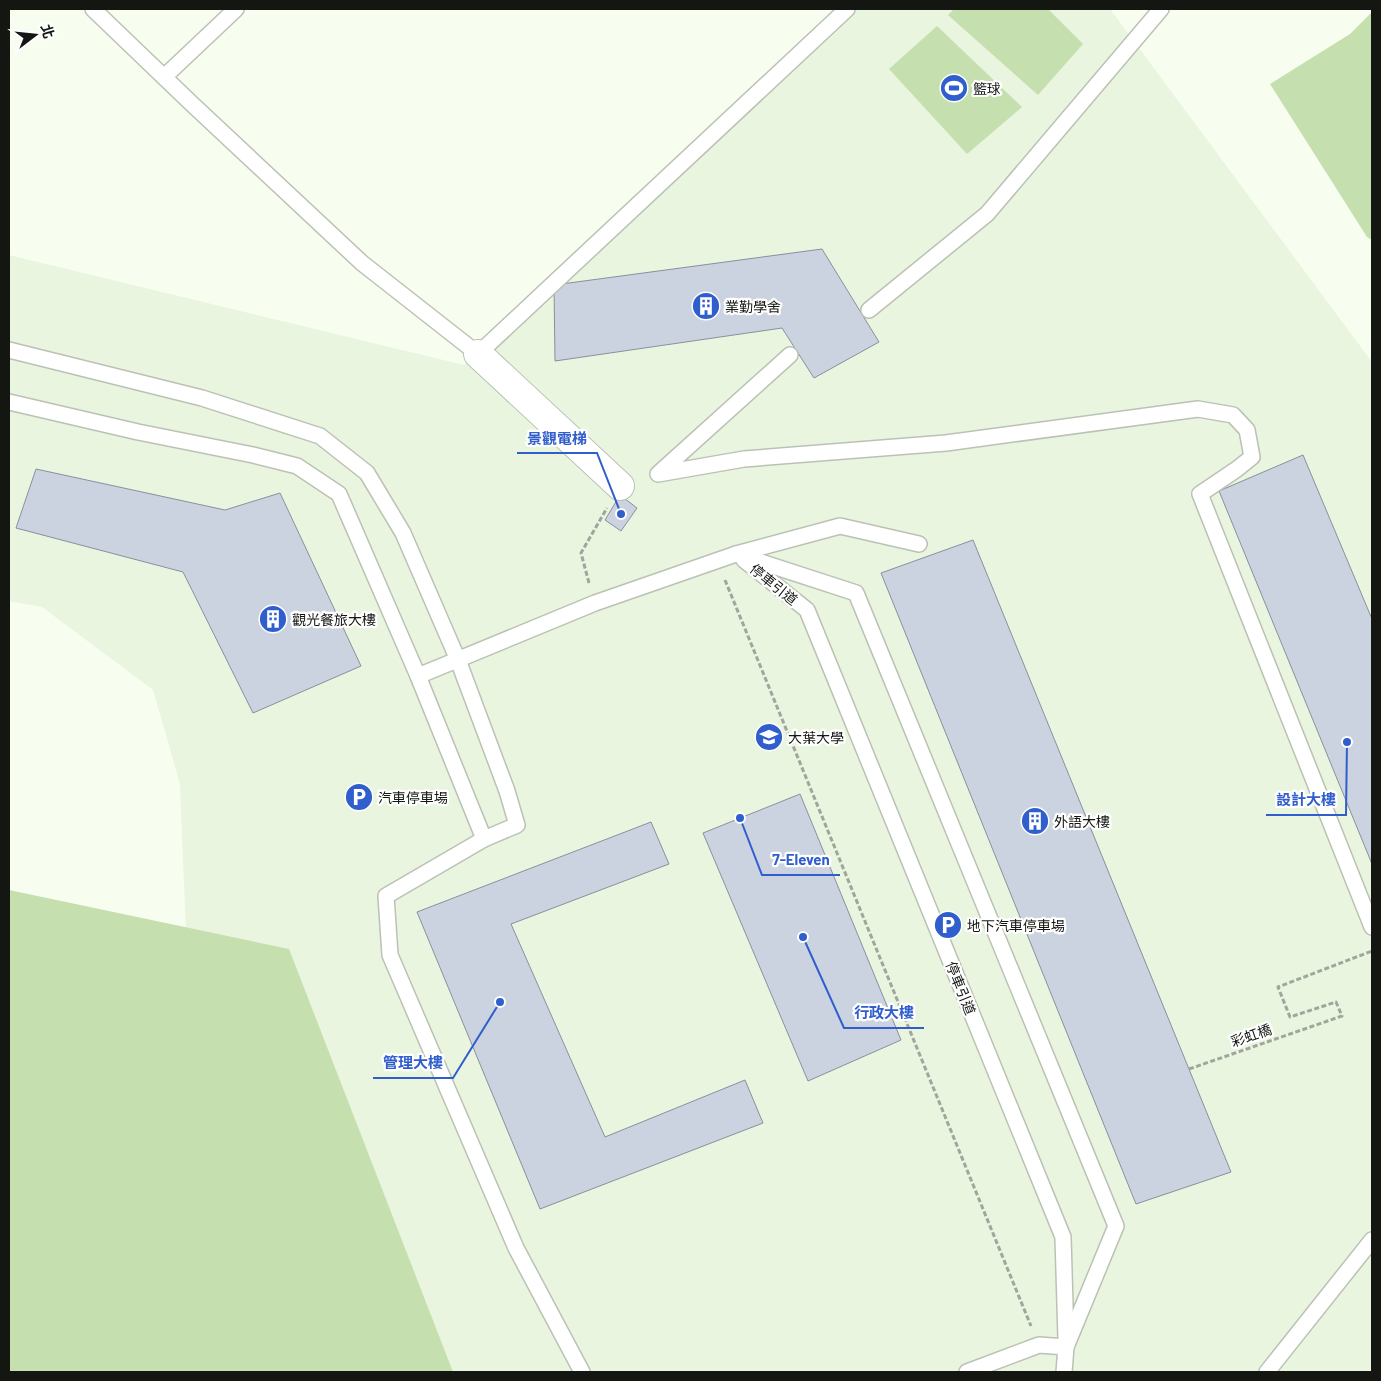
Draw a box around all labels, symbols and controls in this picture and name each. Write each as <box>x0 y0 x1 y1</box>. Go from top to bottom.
north arrow <box>10 10 60 60</box>
text: 北 <box>38 22 58 40</box>
sports icon: 籃球 <box>939 73 969 103</box>
place label: 籃球 <box>973 80 1001 97</box>
building icon: 業勤學舍 <box>691 291 721 321</box>
place label: 業勤學舍 <box>725 298 781 315</box>
callout: 景觀電梯 <box>517 423 597 453</box>
text: 景觀電梯 <box>527 429 587 447</box>
street label: 停車引道 <box>747 560 801 608</box>
building icon: 觀光餐旅大樓 <box>258 604 288 634</box>
place label: 觀光餐旅大樓 <box>292 611 376 628</box>
school or university icon: 大葉大學 <box>754 722 784 752</box>
place label: 大葉大學 <box>788 729 844 746</box>
parking icon: 汽車停車場 <box>344 782 374 812</box>
callout: 設計大樓 <box>1266 785 1346 815</box>
place label: 汽車停車場 <box>378 789 448 806</box>
text: 設計大樓 <box>1276 790 1336 808</box>
building icon: 外語大樓 <box>1020 806 1050 836</box>
place label: 外語大樓 <box>1054 813 1110 830</box>
callout: 7-Eleven <box>762 845 840 875</box>
text: 7-Eleven <box>772 850 830 868</box>
parking icon: 地下汽車停車場 <box>933 910 963 940</box>
place label: 地下汽車停車場 <box>967 917 1065 934</box>
street label: 停車引道 <box>943 959 979 1017</box>
callout: 行政大樓 <box>844 998 924 1028</box>
text: 行政大樓 <box>854 1003 914 1021</box>
street label: 彩虹橋 <box>1228 1020 1274 1050</box>
callout: 管理大樓 <box>373 1048 453 1078</box>
text: 管理大樓 <box>383 1053 443 1071</box>

